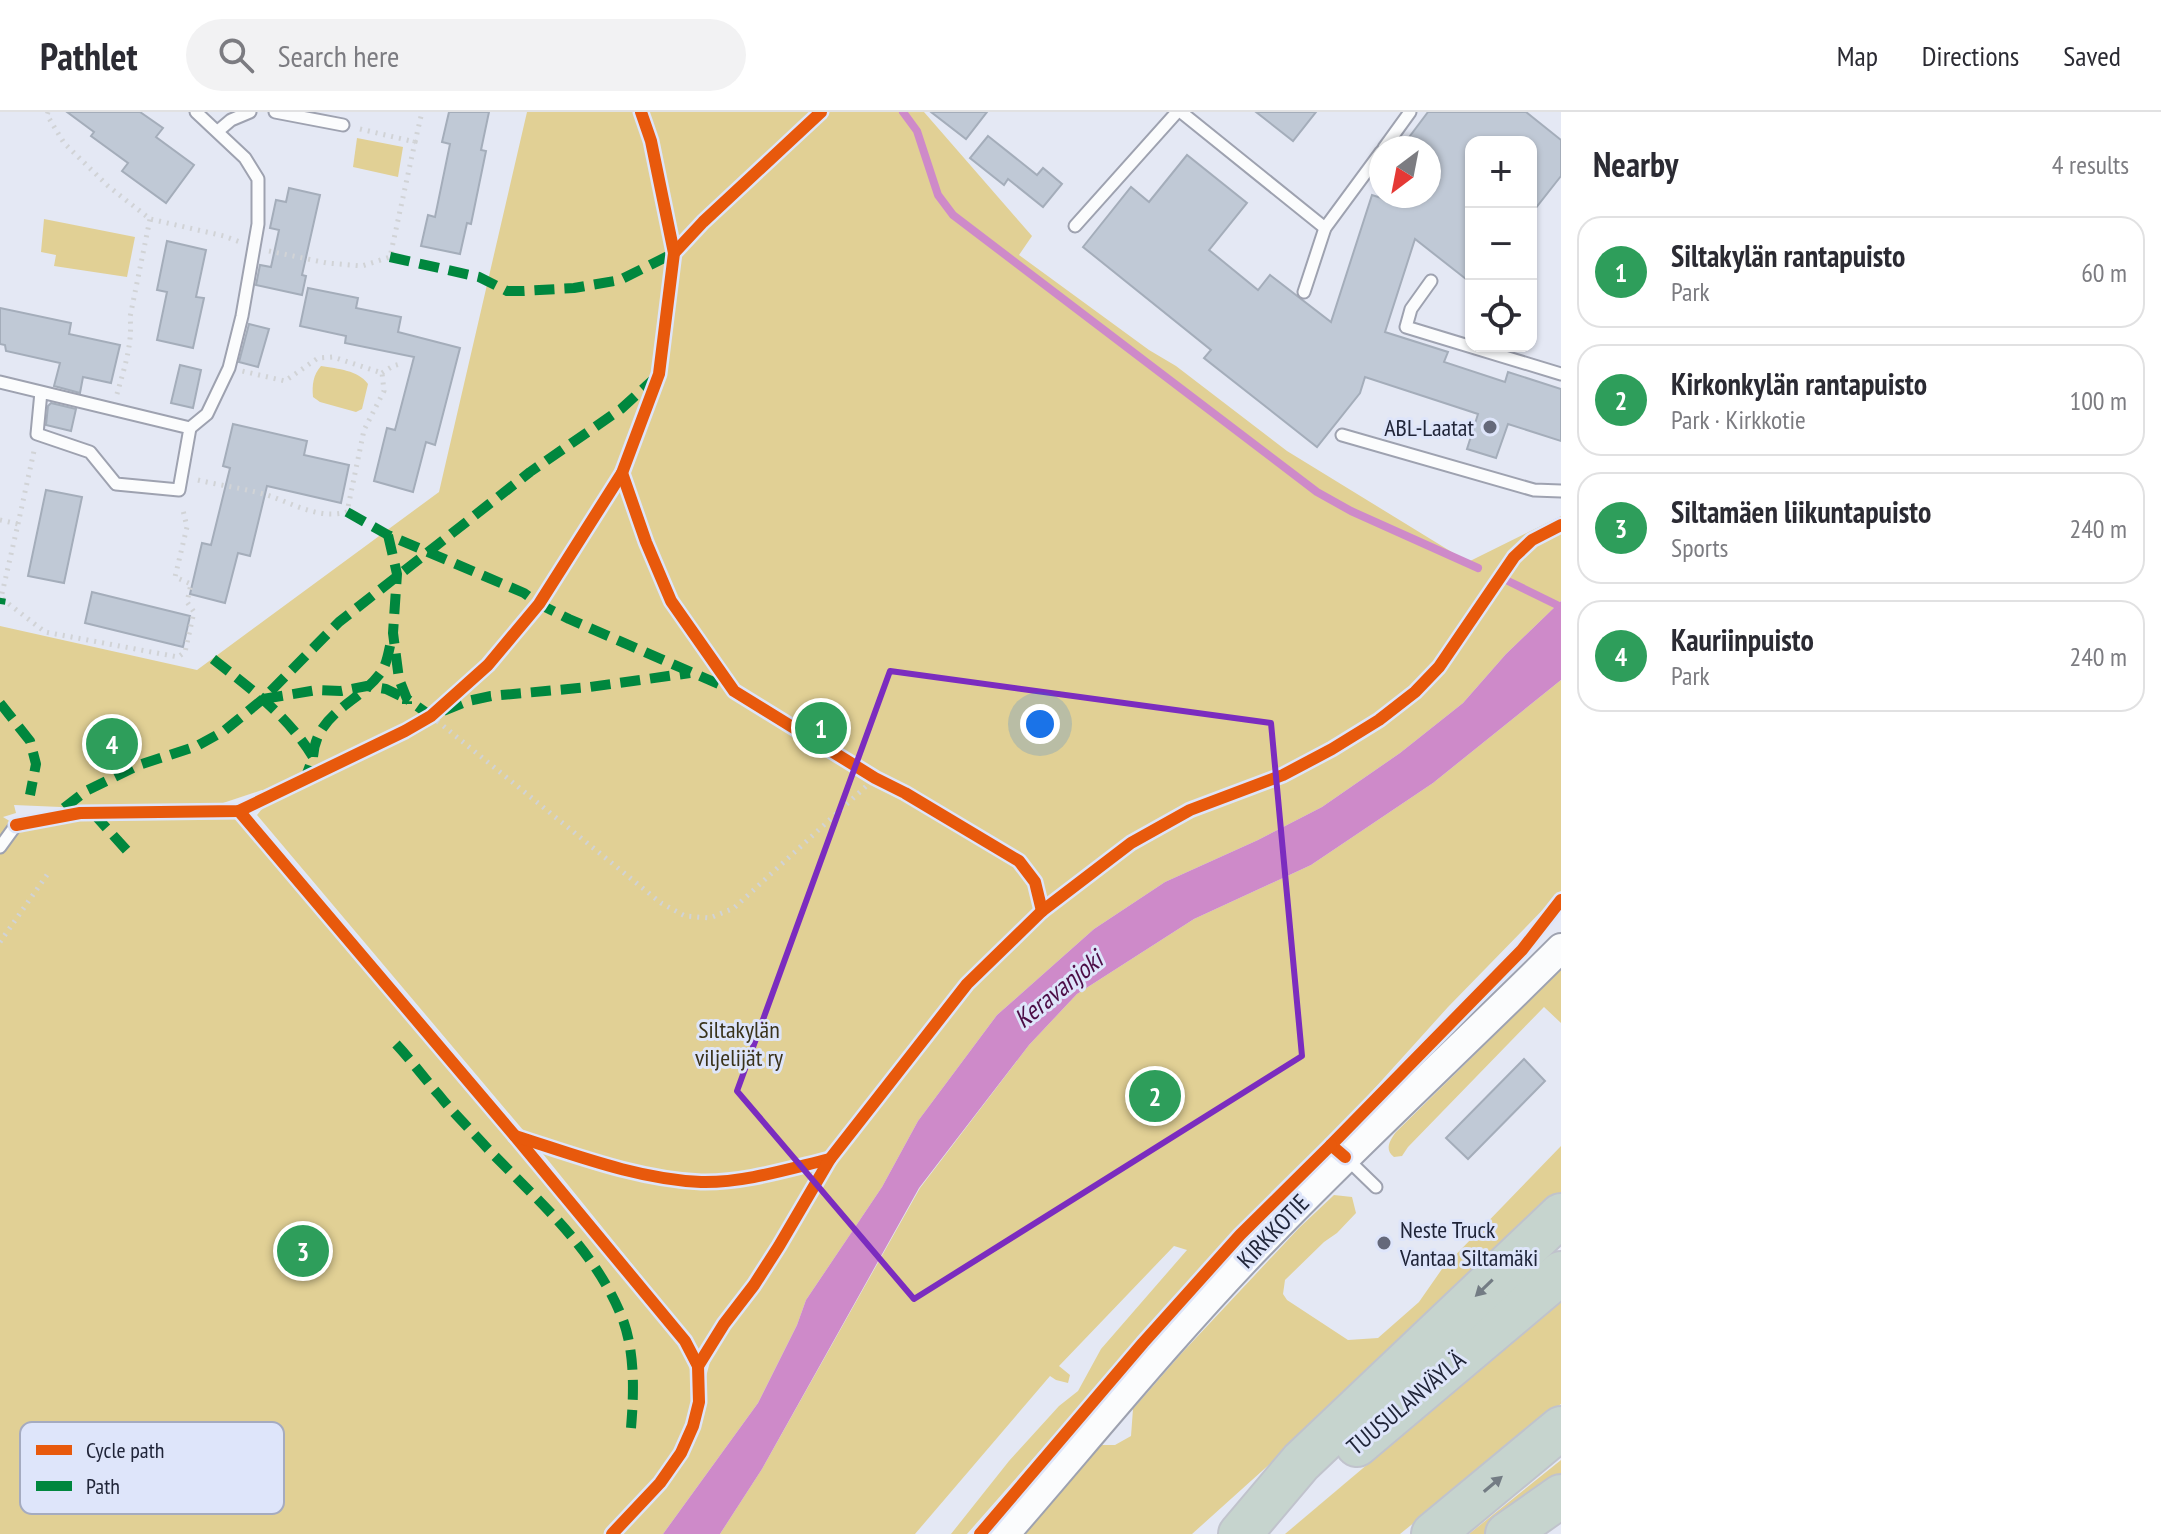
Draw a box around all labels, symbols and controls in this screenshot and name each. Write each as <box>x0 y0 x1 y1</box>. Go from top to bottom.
search box <box>186 19 746 91</box>
text: Pathlet <box>40 31 138 80</box>
icon: search <box>214 33 258 77</box>
text: Search here <box>278 36 400 75</box>
text: Map <box>1837 37 1878 74</box>
text: Directions <box>1922 37 2019 74</box>
text: Saved <box>2063 37 2121 74</box>
north arrow <box>1369 136 1441 208</box>
map controls <box>1465 136 1537 352</box>
button: + <box>1465 136 1537 208</box>
text: Nearby <box>1593 142 1678 186</box>
text: 4 results <box>2052 148 2129 181</box>
button: − <box>1465 208 1537 280</box>
text: Siltakylän rantapuisto <box>1671 236 1905 275</box>
text: 1 <box>1615 256 1627 289</box>
text: 60 m <box>2081 256 2127 289</box>
text: Park <box>1671 275 1710 308</box>
button: locate <box>1465 280 1537 352</box>
text: Kirkonkylän rantapuisto <box>1671 364 1927 403</box>
text: 2 <box>1615 384 1627 417</box>
text: 100 m <box>2069 384 2127 417</box>
text: Park · Kirkkotie <box>1671 403 1806 436</box>
place label: ABL-Laatat <box>1384 412 1474 443</box>
marker: ABL-Laatat <box>1481 418 1499 436</box>
text: Siltamäen liikuntapuisto <box>1671 492 1931 531</box>
text: 3 <box>1615 512 1627 545</box>
text: 240 m <box>2069 512 2127 545</box>
text: Sports <box>1671 531 1728 564</box>
text: Kauriinpuisto <box>1671 620 1814 659</box>
text: 4 <box>1615 640 1627 673</box>
text: 240 m <box>2069 640 2127 673</box>
text: Park <box>1671 659 1710 692</box>
pin: 1 <box>795 698 847 758</box>
your location <box>1020 704 1060 744</box>
pin: 4 <box>86 714 138 774</box>
water label: Keravanjoki <box>1007 941 1112 1035</box>
park label: Siltakylän viljelijät ry <box>695 1014 783 1073</box>
pin: 2 <box>1129 1066 1181 1126</box>
street label: KIRKKOTIE <box>1230 1187 1316 1275</box>
place label: Neste Truck Vantaa Siltamäki <box>1399 1214 1538 1273</box>
pin: 3 <box>277 1221 329 1281</box>
marker: Neste Truck Vantaa Siltamäki <box>1375 1234 1393 1252</box>
one-way arrow <box>1475 1278 1494 1296</box>
street label: TUUSULANVÄYLÄ <box>1340 1344 1472 1462</box>
legend <box>20 1422 284 1514</box>
text: Cycle path <box>86 1436 164 1464</box>
text: Path <box>86 1472 120 1500</box>
one-way arrow <box>1483 1476 1503 1493</box>

